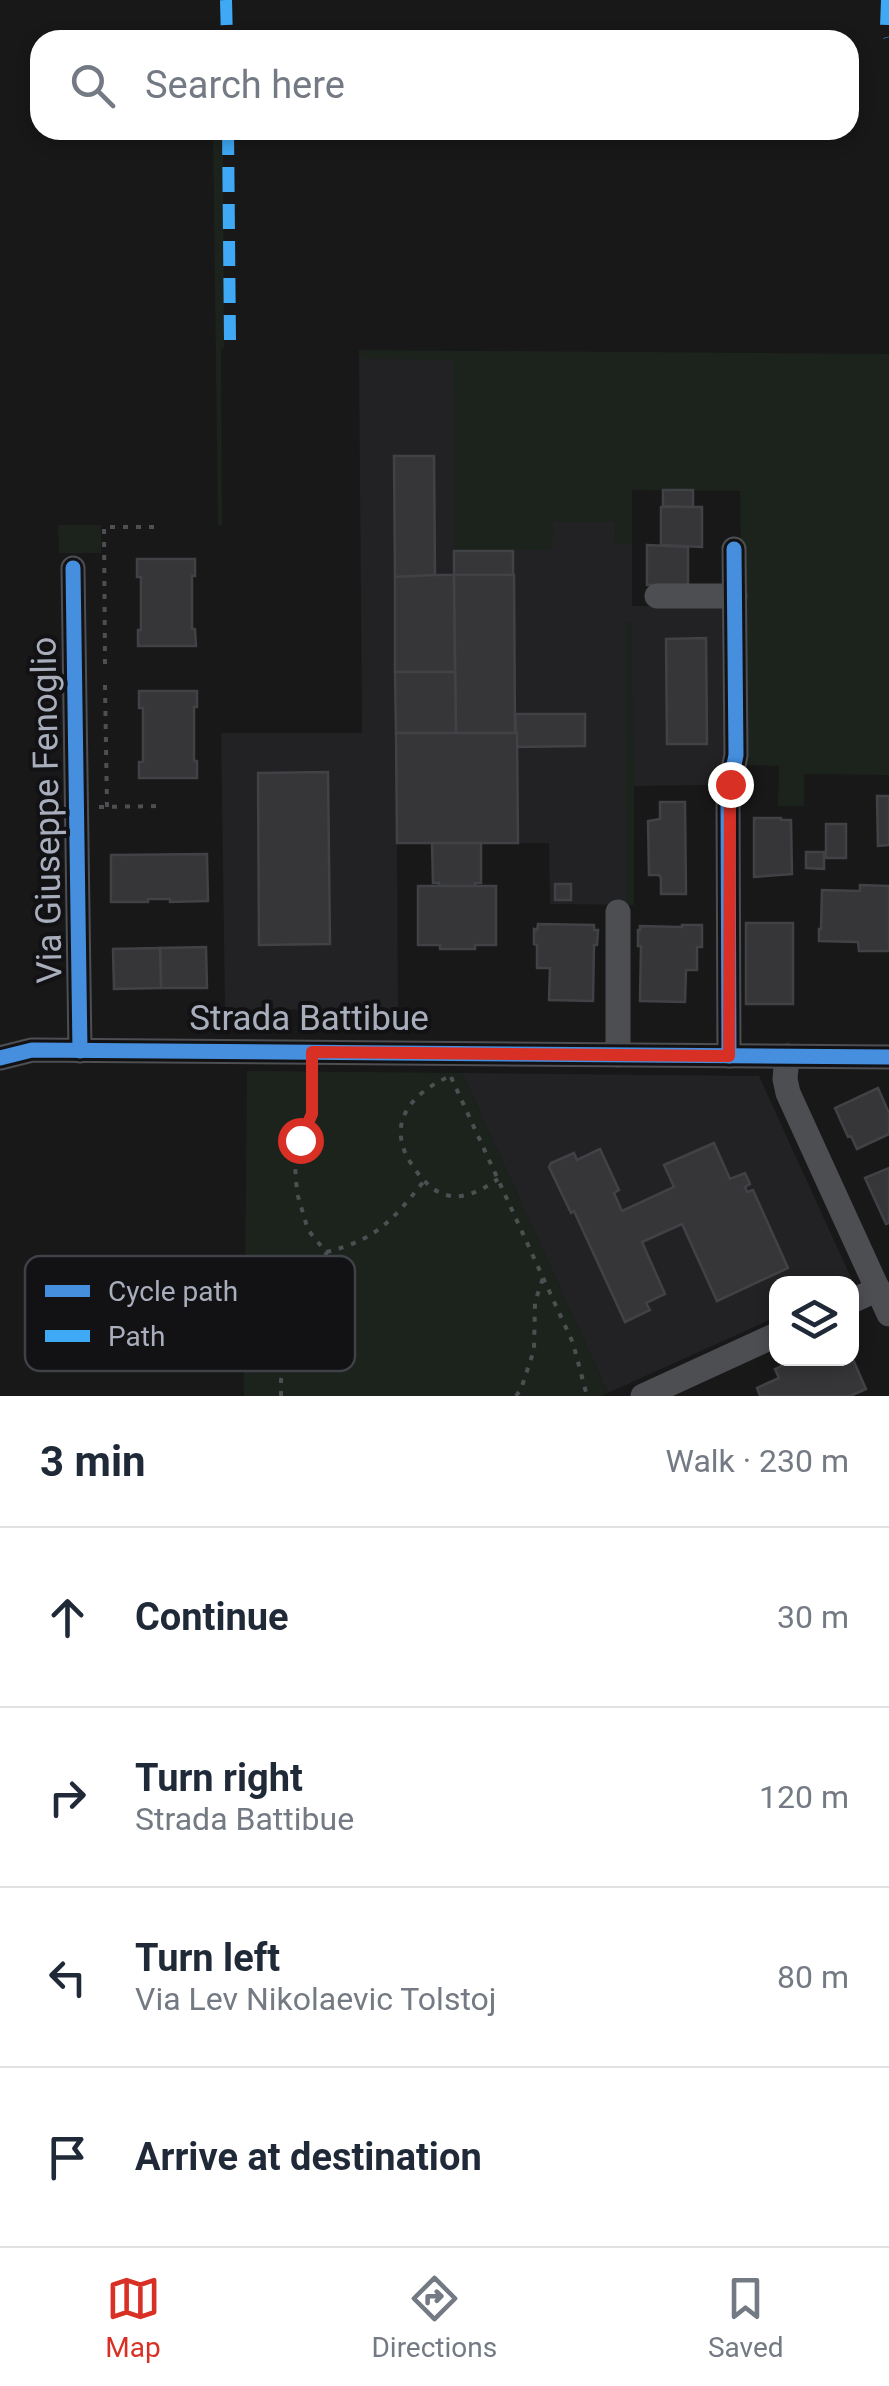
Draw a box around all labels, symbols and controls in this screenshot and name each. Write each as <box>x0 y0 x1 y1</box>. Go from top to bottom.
search box <box>30 30 859 140</box>
icon: search <box>65 58 120 113</box>
text: Search here <box>145 63 345 107</box>
street label: Via Giuseppe Fenoglio <box>23 636 71 984</box>
route end <box>708 762 754 808</box>
street label: Strada Battibue <box>189 998 429 1039</box>
route start <box>278 1118 324 1164</box>
legend <box>25 1256 355 1371</box>
text: Cycle path <box>108 1275 238 1308</box>
map controls <box>769 1276 859 1366</box>
button: layers <box>769 1276 859 1366</box>
text: Path <box>108 1320 165 1353</box>
text: 3 min <box>40 1437 146 1486</box>
text: Walk · 230 m <box>666 1442 849 1480</box>
icon: ahead <box>40 1590 95 1645</box>
text: Continue <box>135 1595 289 1639</box>
text: 30 m <box>777 1598 849 1636</box>
text: Turn right <box>135 1756 303 1800</box>
icon: right <box>40 1770 95 1825</box>
text: 120 m <box>759 1778 849 1816</box>
text: Strada Battibue <box>135 1800 354 1838</box>
text: Turn left <box>135 1936 280 1980</box>
icon: left <box>40 1950 95 2005</box>
text: 80 m <box>777 1958 849 1996</box>
text: Via Lev Nikolaevic Tolstoj <box>135 1980 496 2018</box>
icon: arrive <box>40 2130 95 2185</box>
text: Arrive at destination <box>135 2135 482 2179</box>
tab: Map <box>105 2271 161 2364</box>
tab: Directions <box>371 2271 497 2364</box>
tab: Saved <box>708 2271 784 2364</box>

